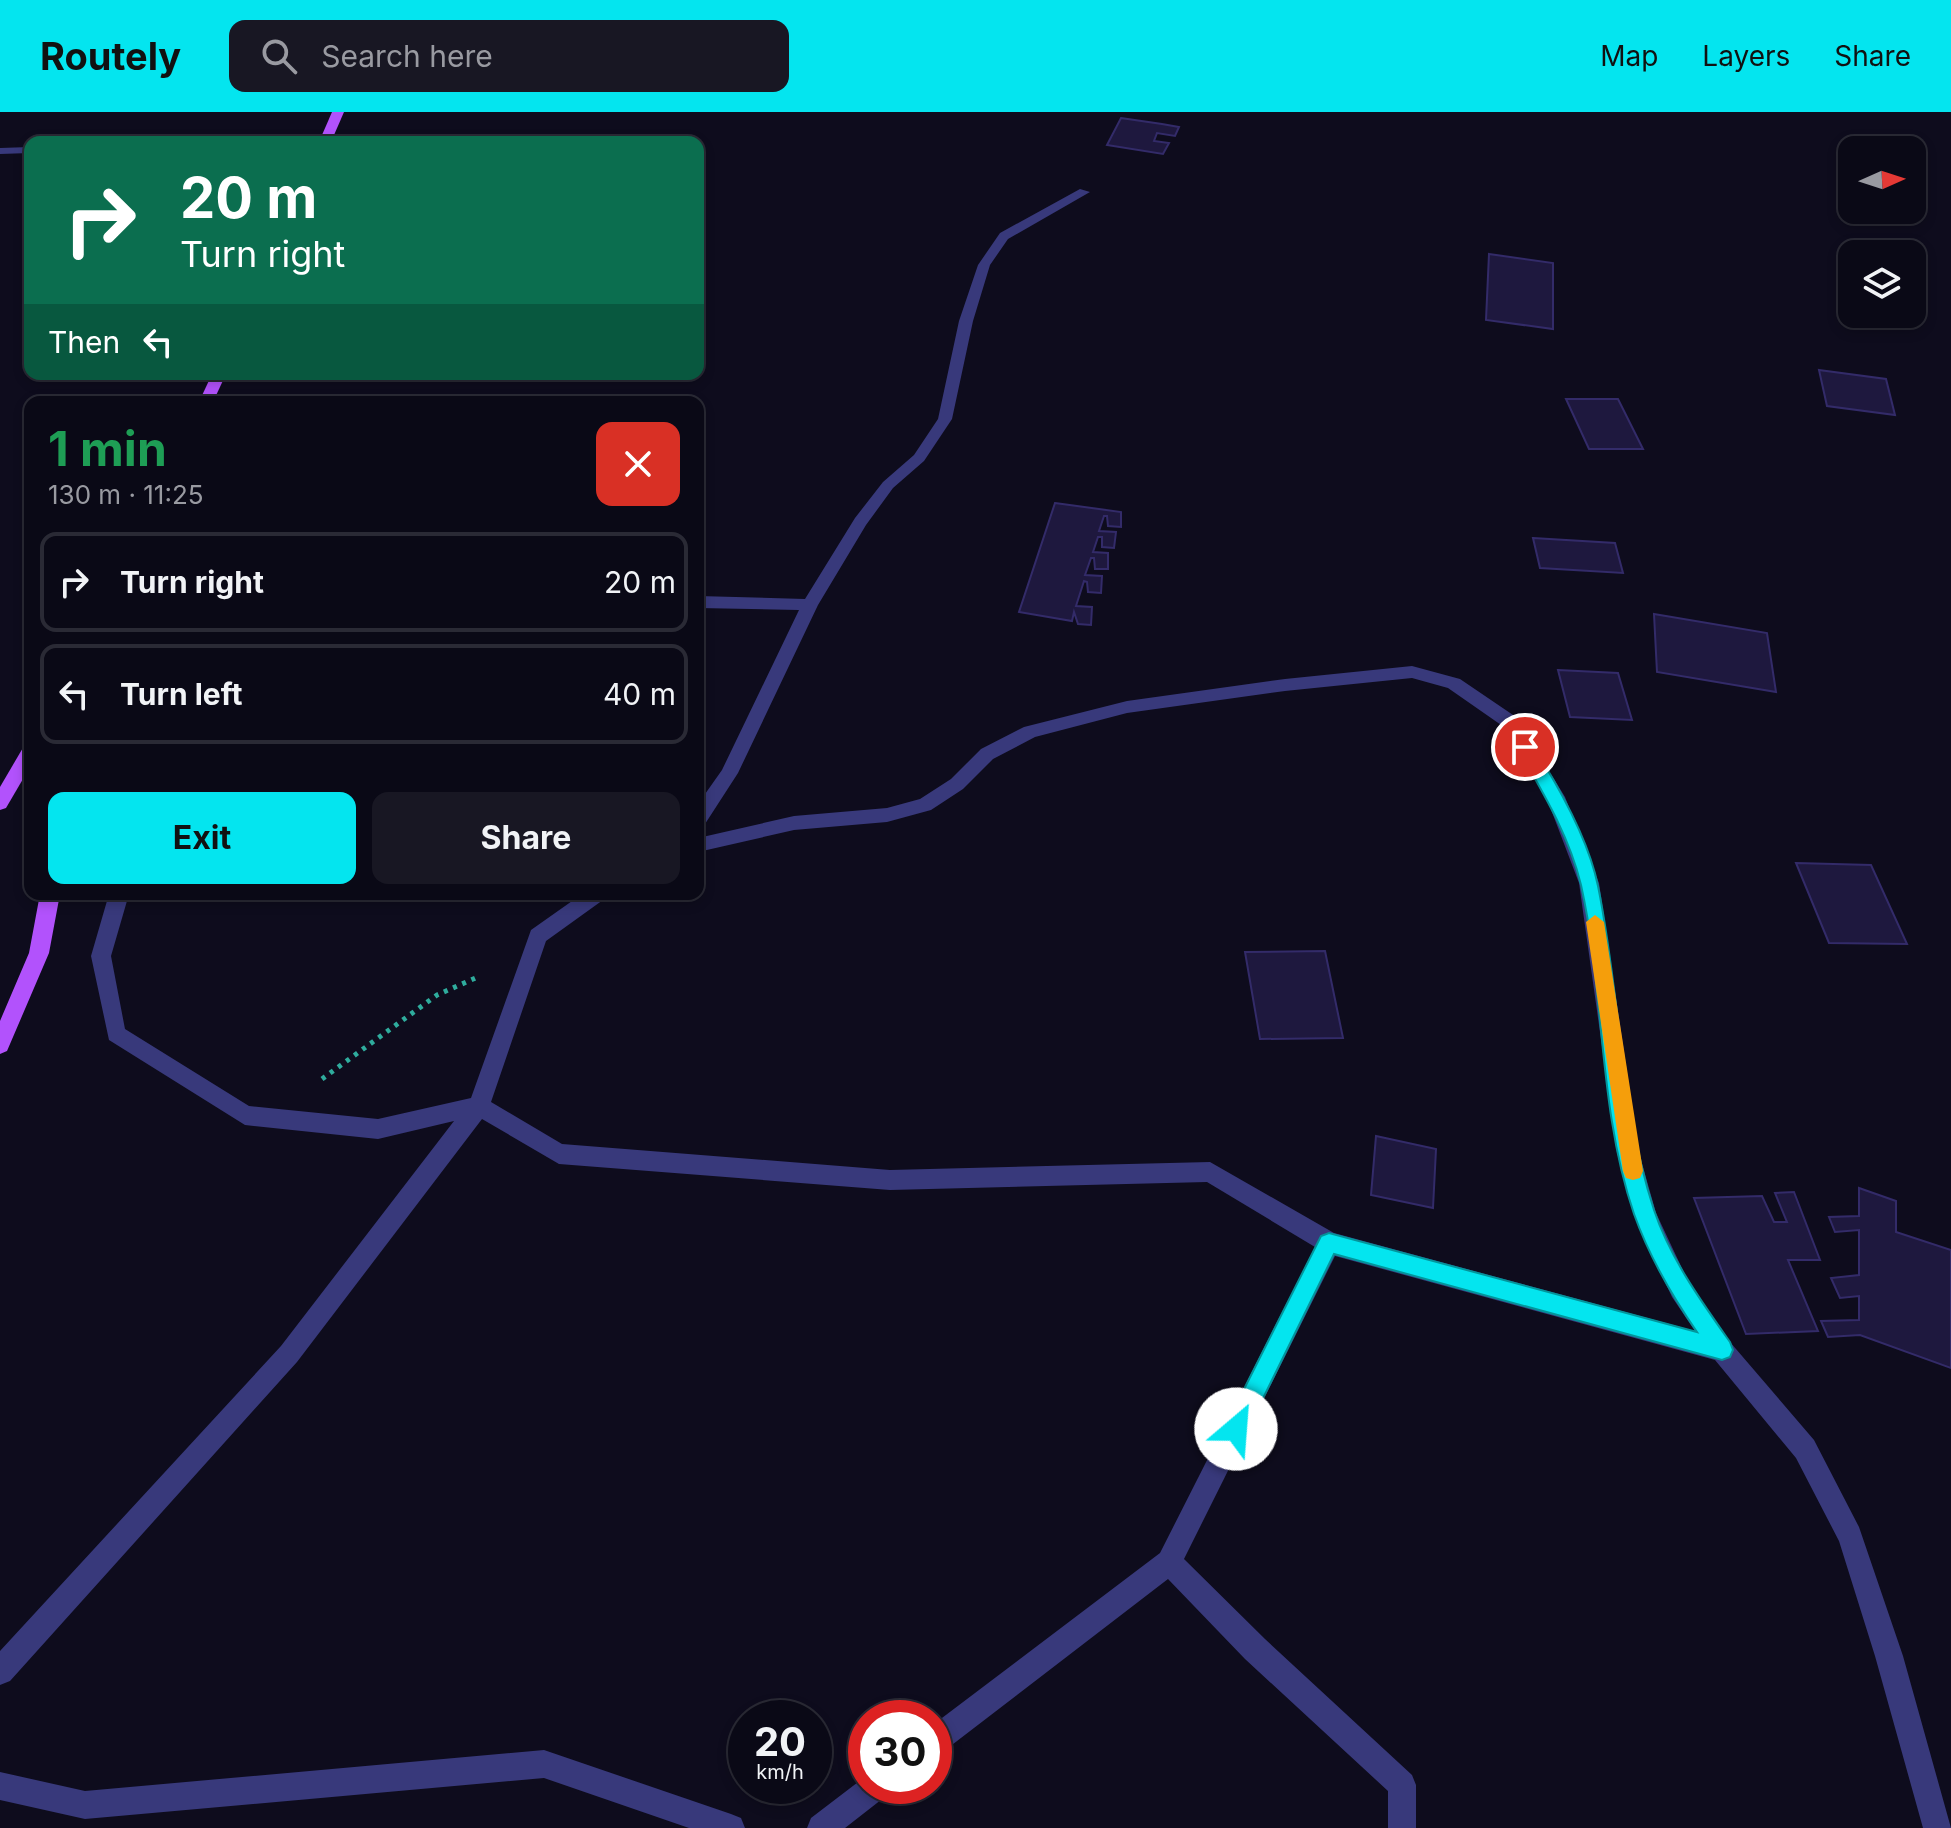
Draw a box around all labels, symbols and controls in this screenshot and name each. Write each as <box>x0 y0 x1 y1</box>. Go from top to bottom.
search box <box>229 20 789 92</box>
text: Routely <box>40 33 181 79</box>
icon: search <box>257 34 301 78</box>
text: Search here <box>321 38 493 74</box>
text: Map <box>1600 39 1658 73</box>
text: Layers <box>1702 39 1790 73</box>
text: Share <box>1834 39 1911 73</box>
north arrow <box>1838 136 1926 224</box>
map controls <box>1838 136 1926 328</box>
text: 20 m <box>180 164 317 232</box>
icon: right <box>48 168 152 272</box>
text: Turn right <box>180 232 345 276</box>
button: layers <box>1838 240 1926 328</box>
icon: left <box>136 320 180 364</box>
text: Then <box>48 324 120 360</box>
text: 1 min <box>48 419 167 478</box>
button: close <box>596 422 680 506</box>
text: 130 m · 11:25 <box>48 479 204 510</box>
icon: right <box>52 560 96 604</box>
text: Turn right <box>120 564 264 600</box>
text: 20 m <box>604 564 676 600</box>
icon: left <box>52 672 96 716</box>
text: Turn left <box>120 676 242 712</box>
text: 40 m <box>603 676 676 712</box>
pin <box>1491 713 1559 781</box>
icon: arrive <box>1503 725 1547 769</box>
button: Exit <box>48 792 356 884</box>
button: Share <box>372 792 680 884</box>
position arrow <box>1194 1387 1278 1471</box>
speed limit sign: 30 <box>848 1700 952 1804</box>
text: 20 <box>754 1717 806 1766</box>
text: km/h <box>756 1760 804 1784</box>

